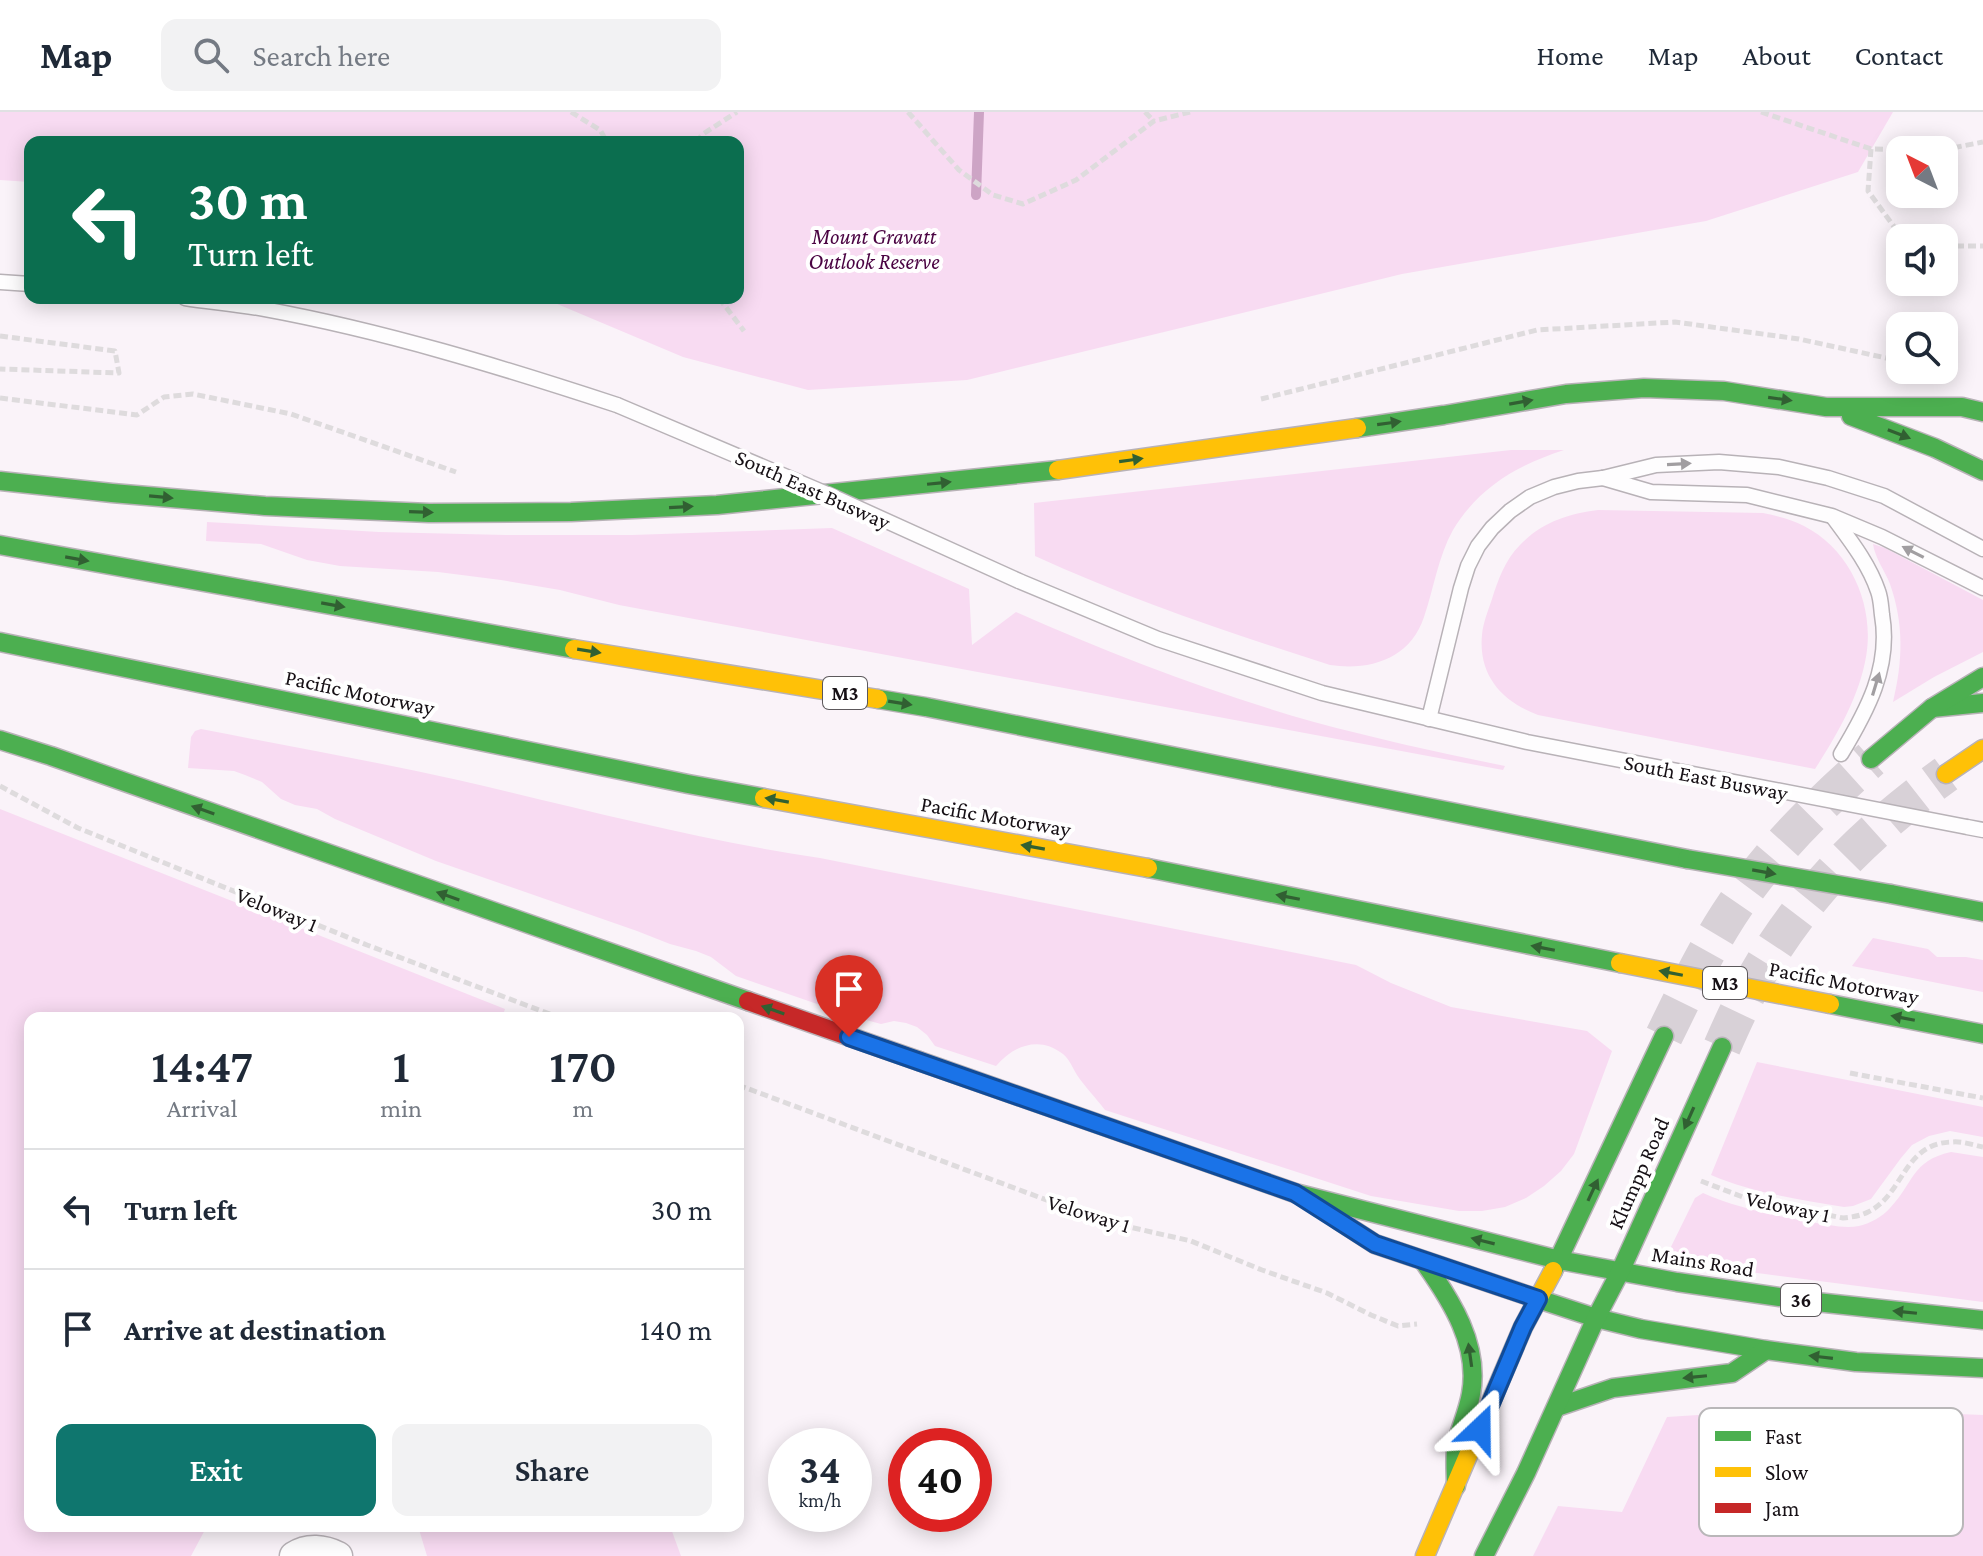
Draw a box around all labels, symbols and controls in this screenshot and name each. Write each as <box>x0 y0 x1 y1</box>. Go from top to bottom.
search box <box>161 19 721 91</box>
icon: search <box>189 33 233 77</box>
text: Map <box>40 34 113 76</box>
text: Search here <box>253 39 390 72</box>
text: Home <box>1537 40 1604 71</box>
text: Map <box>1648 40 1699 71</box>
text: About <box>1743 40 1811 71</box>
text: Contact <box>1855 40 1943 71</box>
north arrow <box>1886 136 1958 208</box>
map controls <box>1886 136 1958 384</box>
icon: left <box>56 168 160 272</box>
text: 30 m <box>188 169 308 231</box>
park label: Mount Gravatt Outlook Reserve <box>808 224 940 274</box>
button: sound <box>1886 224 1958 296</box>
text: Turn left <box>188 234 313 274</box>
button: search <box>1886 312 1958 384</box>
one-way arrow <box>1767 393 1792 406</box>
one-way arrow <box>1509 395 1534 408</box>
one-way arrow <box>1376 416 1401 429</box>
one-way arrow <box>1887 428 1911 441</box>
street label: South East Busway <box>732 444 895 535</box>
one-way arrow <box>1119 453 1144 466</box>
one-way arrow <box>1667 457 1692 470</box>
one-way arrow <box>927 476 952 489</box>
one-way arrow <box>149 491 174 504</box>
one-way arrow <box>669 500 694 513</box>
one-way arrow <box>409 506 434 519</box>
one-way arrow <box>1902 546 1925 559</box>
one-way arrow <box>65 553 90 565</box>
one-way arrow <box>320 600 345 612</box>
one-way arrow <box>576 645 601 658</box>
street label: Pacific Motorway <box>283 664 438 721</box>
one-way arrow <box>1870 672 1883 696</box>
road number: M3 <box>823 677 867 709</box>
one-way arrow <box>888 697 913 709</box>
street label: South East Busway <box>1622 749 1791 806</box>
street label: Pacific Motorway <box>919 791 1074 842</box>
one-way arrow <box>765 793 790 806</box>
one-way arrow <box>190 803 214 815</box>
one-way arrow <box>1020 840 1045 853</box>
one-way arrow <box>1752 867 1777 879</box>
street label: Veloway 1 <box>232 882 321 937</box>
one-way arrow <box>436 889 460 902</box>
one-way arrow <box>1276 890 1301 902</box>
one-way arrow <box>1531 941 1556 954</box>
pin <box>815 955 883 1037</box>
street label: Pacific Motorway <box>1767 956 1922 1009</box>
one-way arrow <box>1658 966 1683 979</box>
icon: arrive <box>827 967 871 1011</box>
road number: M3 <box>1703 967 1747 999</box>
one-way arrow <box>760 1003 784 1016</box>
one-way arrow <box>1890 1011 1915 1024</box>
text: 14:47 <box>151 1039 253 1092</box>
text: 1 <box>393 1039 410 1092</box>
text: 170 <box>549 1039 617 1092</box>
text: Arrival <box>167 1094 238 1123</box>
text: min <box>380 1094 422 1123</box>
text: m <box>573 1094 593 1123</box>
one-way arrow <box>1682 1106 1696 1130</box>
street label: Klumpp Road <box>1603 1113 1674 1233</box>
one-way arrow <box>1586 1178 1600 1201</box>
street label: Veloway 1 <box>1743 1185 1832 1228</box>
icon: left <box>56 1187 100 1231</box>
street label: Veloway 1 <box>1044 1189 1133 1238</box>
text: Turn left <box>124 1193 237 1226</box>
text: 30 m <box>651 1193 712 1226</box>
one-way arrow <box>1471 1234 1496 1246</box>
street label: Mains Road <box>1650 1241 1756 1282</box>
road number: 36 <box>1781 1284 1821 1316</box>
one-way arrow <box>1892 1305 1917 1318</box>
icon: arrive <box>56 1307 100 1351</box>
text: Arrive at destination <box>124 1313 386 1346</box>
text: 140 m <box>640 1313 712 1346</box>
one-way arrow <box>1463 1342 1476 1367</box>
one-way arrow <box>1809 1350 1834 1363</box>
one-way arrow <box>1682 1371 1707 1384</box>
position arrow <box>1438 1387 1522 1471</box>
legend <box>1699 1408 1963 1536</box>
button: Exit <box>56 1424 376 1516</box>
button: Share <box>392 1424 712 1516</box>
text: Fast <box>1765 1424 1802 1449</box>
speed limit sign: 40 <box>888 1428 992 1532</box>
text: 34 <box>799 1447 841 1492</box>
text: Slow <box>1765 1460 1809 1485</box>
text: km/h <box>798 1489 842 1511</box>
text: Jam <box>1763 1496 1800 1521</box>

